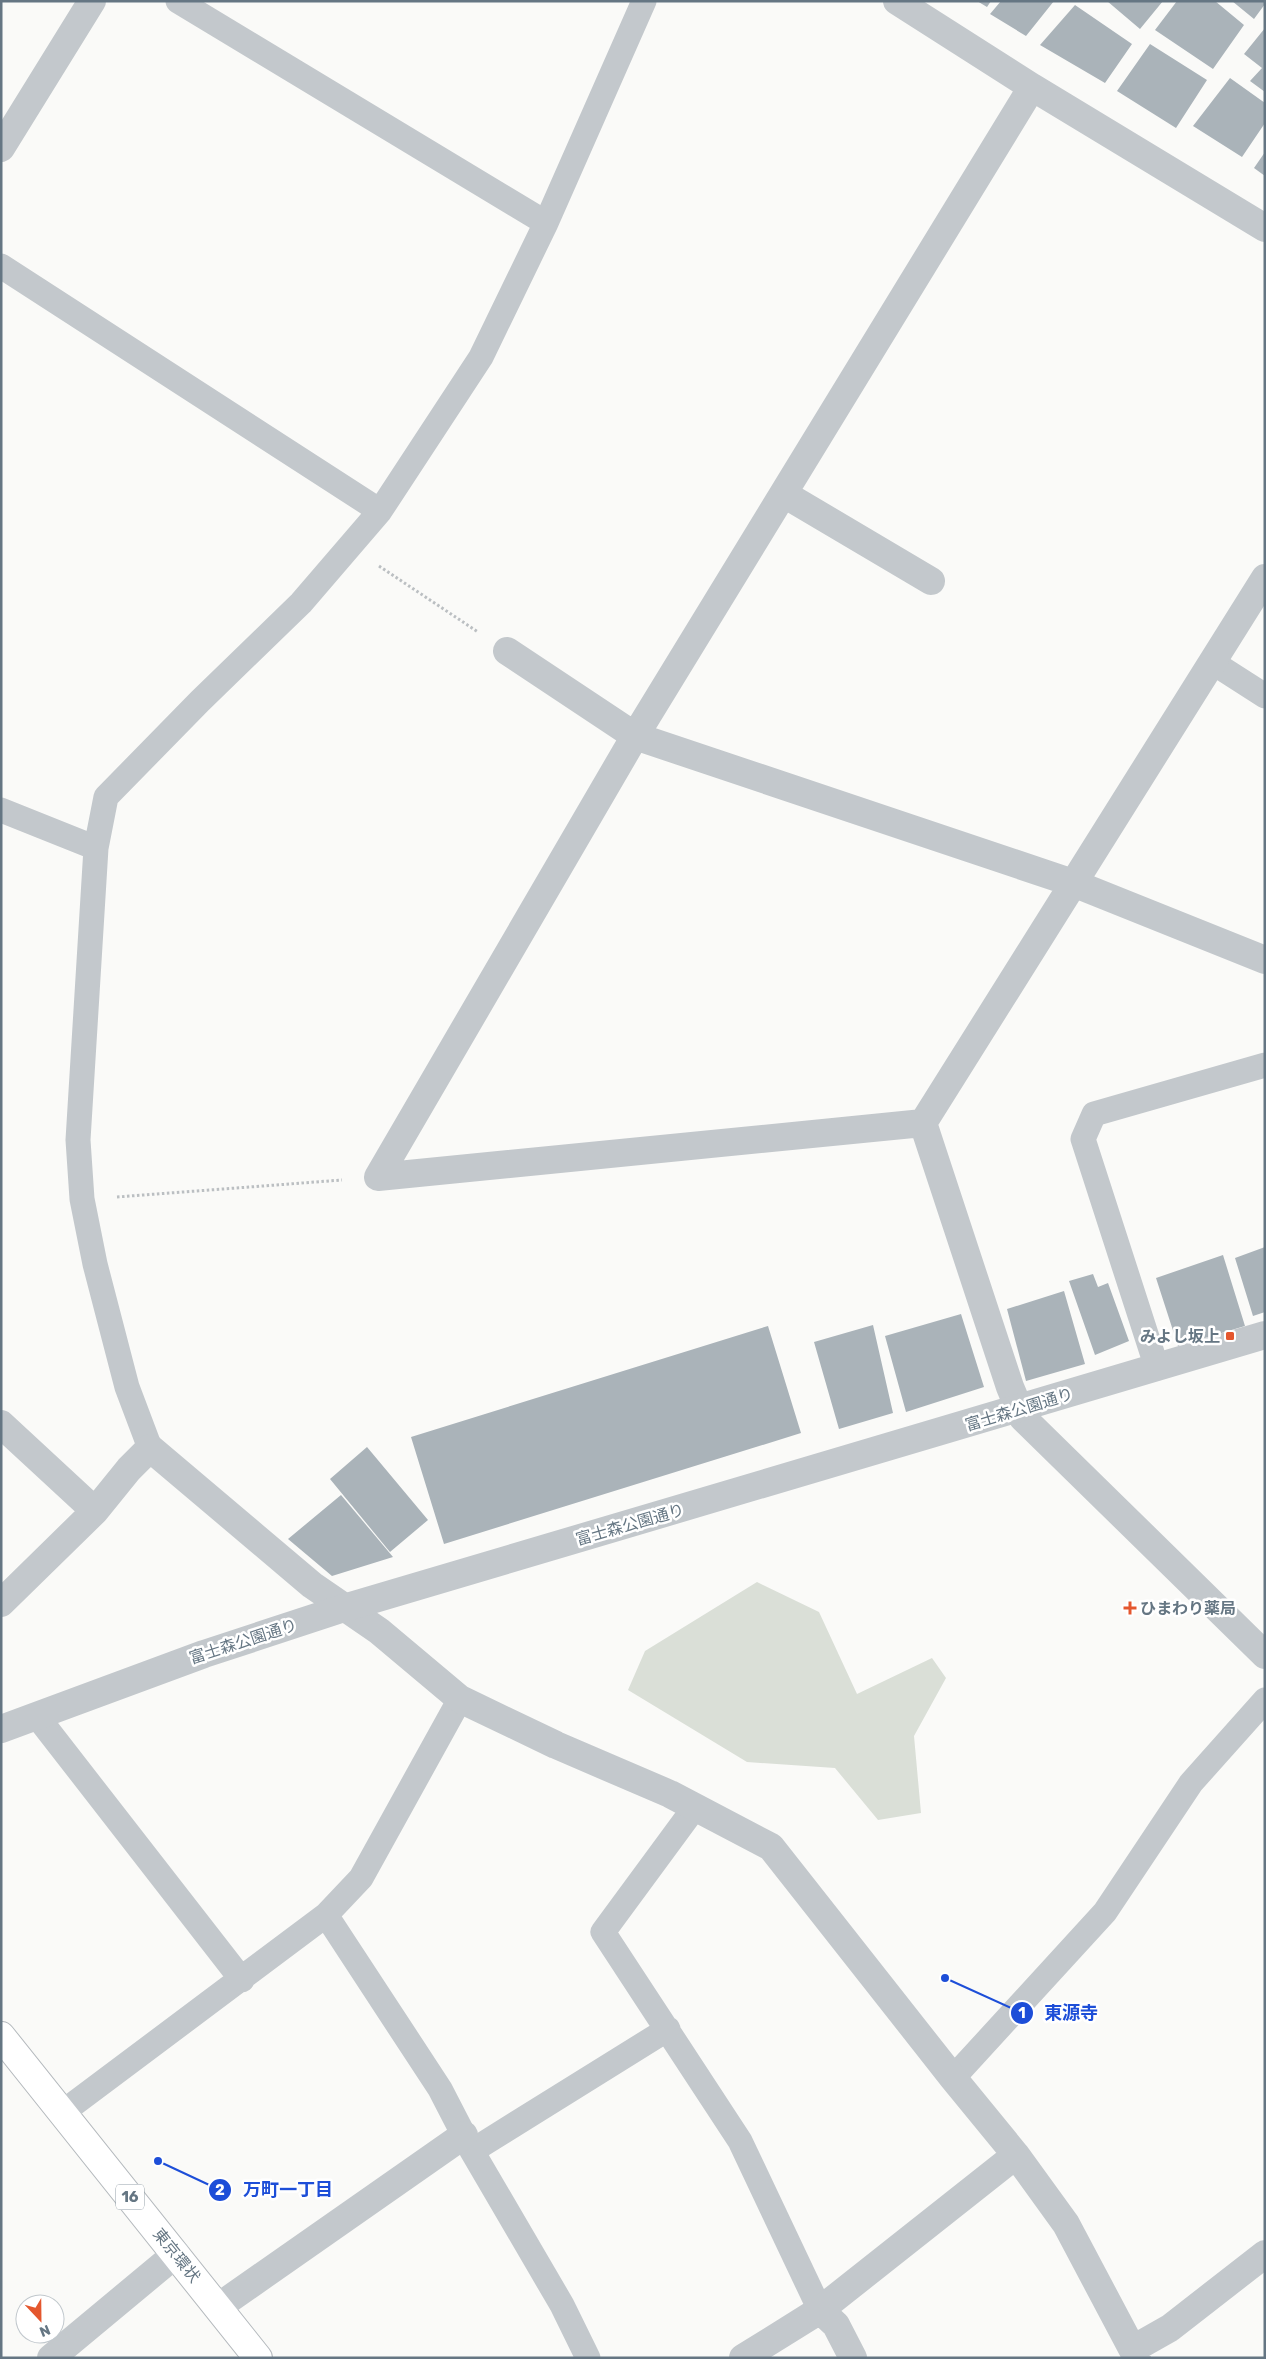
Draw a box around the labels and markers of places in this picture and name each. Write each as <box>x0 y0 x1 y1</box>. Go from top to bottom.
place label: みよし坂上 <box>1140 1327 1220 1346</box>
marker: みよし坂上 <box>1224 1330 1236 1342</box>
place label: ひまわり薬局 <box>1140 1599 1236 1618</box>
marker: ひまわり薬局 <box>1124 1602 1136 1614</box>
callout: 東源寺 <box>1009 1997 1108 2030</box>
callout: 万町一丁目 <box>208 2173 343 2206</box>

